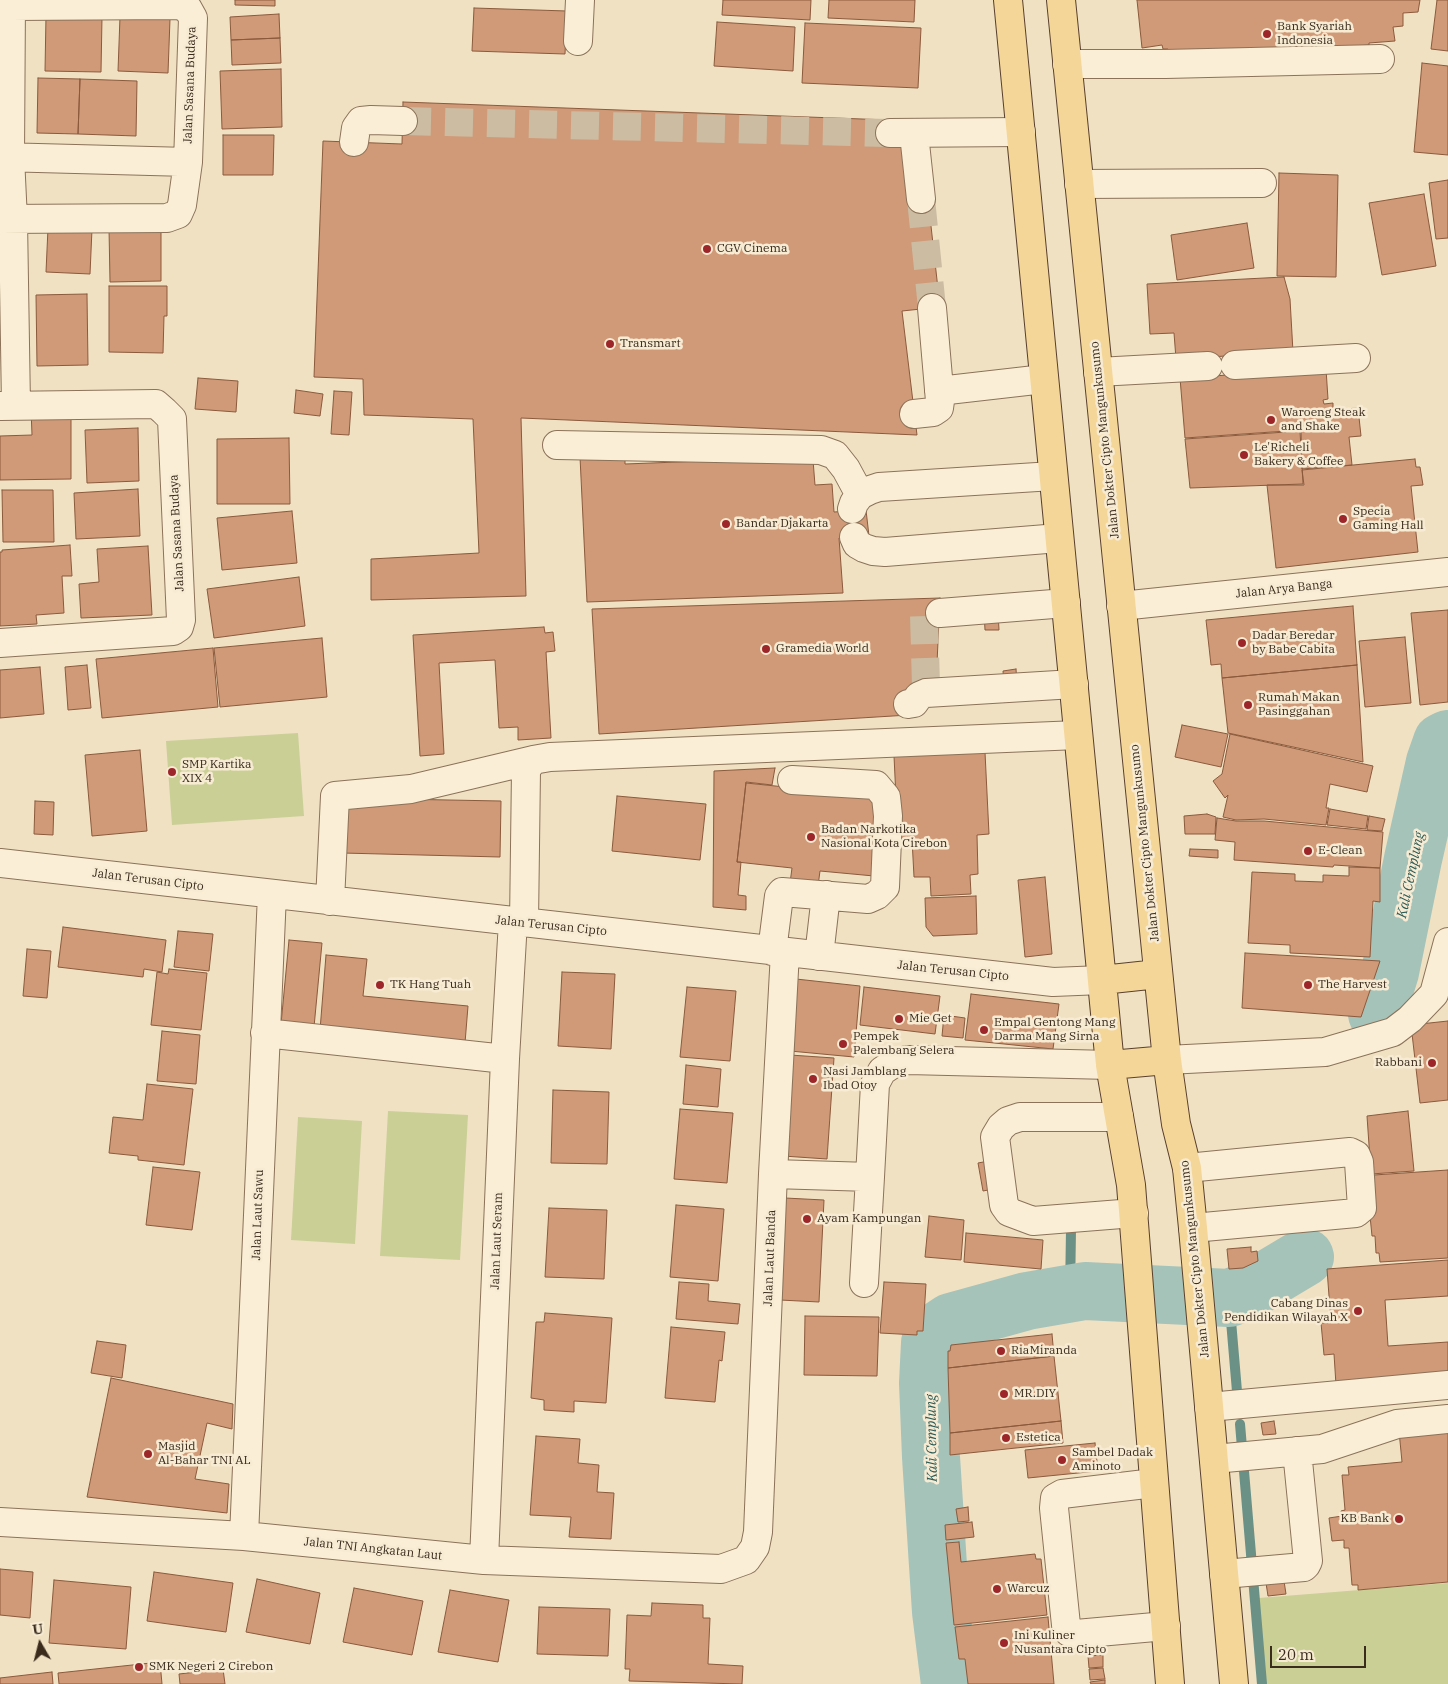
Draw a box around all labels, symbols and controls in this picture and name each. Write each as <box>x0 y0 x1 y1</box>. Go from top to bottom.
place label: Bank Syariah Indonesia <box>1277 20 1352 48</box>
street label: Jalan Sasana Budaya <box>181 26 199 144</box>
marker: Bank Syariah Indonesia <box>1261 28 1273 40</box>
place label: CGV Cinema <box>717 242 788 256</box>
marker: CGV Cinema <box>701 243 713 255</box>
place label: Transmart <box>620 337 681 351</box>
marker: Transmart <box>604 338 616 350</box>
street label: Jalan Dokter Cipto Mangunkusumo <box>1087 341 1123 539</box>
place label: Waroeng Steak and Shake <box>1281 406 1365 434</box>
marker: Waroeng Steak and Shake <box>1265 414 1277 426</box>
place label: Le'Richeli Bakery & Coffee <box>1254 441 1343 469</box>
marker: Le'Richeli Bakery & Coffee <box>1238 449 1250 461</box>
street label: Jalan Sasana Budaya <box>167 474 187 592</box>
place label: Specia Gaming Hall <box>1353 505 1424 533</box>
marker: Specia Gaming Hall <box>1337 513 1349 525</box>
place label: Bandar Djakarta <box>736 517 829 531</box>
marker: Bandar Djakarta <box>720 518 732 530</box>
street label: Jalan Arya Banga <box>1235 577 1333 601</box>
place label: Dadar Beredar by Babe Cabita <box>1252 629 1335 657</box>
marker: Dadar Beredar by Babe Cabita <box>1236 637 1248 649</box>
place label: Gramedia World <box>776 642 869 656</box>
marker: Gramedia World <box>760 643 772 655</box>
place label: Rumah Makan Pasinggahan <box>1258 691 1340 719</box>
marker: Rumah Makan Pasinggahan <box>1242 699 1254 711</box>
street label: Jalan Dokter Cipto Mangunkusumo <box>1127 744 1163 942</box>
place label: SMP Kartika XIX 4 <box>182 758 252 786</box>
marker: SMP Kartika XIX 4 <box>166 766 178 778</box>
place label: Badan Narkotika Nasional Kota Cirebon <box>821 823 947 851</box>
water label: Kali Cemplung <box>1394 830 1428 920</box>
marker: Badan Narkotika Nasional Kota Cirebon <box>805 831 817 843</box>
place label: E-Clean <box>1318 844 1363 858</box>
marker: E-Clean <box>1302 845 1314 857</box>
street label: Jalan Terusan Cipto <box>92 866 204 894</box>
street label: Jalan Terusan Cipto <box>495 913 607 939</box>
street label: Jalan Terusan Cipto <box>897 958 1009 984</box>
place label: TK Hang Tuah <box>390 978 471 992</box>
place label: The Harvest <box>1318 978 1387 992</box>
marker: TK Hang Tuah <box>374 979 386 991</box>
marker: The Harvest <box>1302 979 1314 991</box>
place label: Mie Get <box>909 1012 952 1026</box>
marker: Mie Get <box>893 1013 905 1025</box>
place label: Empal Gentong Mang Darma Mang Sirna <box>994 1016 1115 1044</box>
marker: Empal Gentong Mang Darma Mang Sirna <box>978 1024 990 1036</box>
place label: Pempek Palembang Selera <box>853 1030 955 1058</box>
marker: Pempek Palembang Selera <box>837 1038 849 1050</box>
place label: Rabbani <box>1375 1056 1422 1070</box>
marker: Rabbani <box>1426 1057 1438 1069</box>
place label: Nasi Jamblang Ibad Otoy <box>823 1065 906 1093</box>
marker: Nasi Jamblang Ibad Otoy <box>807 1073 819 1085</box>
street label: Jalan Dokter Cipto Mangunkusumo <box>1177 1160 1213 1358</box>
street label: Jalan Laut Sawu <box>249 1169 267 1261</box>
street label: Jalan Laut Seram <box>488 1192 506 1290</box>
street label: Jalan Laut Banda <box>761 1209 779 1307</box>
place label: Ayam Kampungan <box>817 1212 922 1226</box>
marker: Ayam Kampungan <box>801 1213 813 1225</box>
place label: Cabang Dinas Pendidikan Wilayah X <box>1224 1297 1348 1325</box>
marker: Cabang Dinas Pendidikan Wilayah X <box>1352 1305 1364 1317</box>
place label: RiaMiranda <box>1011 1344 1077 1358</box>
marker: RiaMiranda <box>995 1345 1007 1357</box>
place label: MR.DIY <box>1014 1387 1056 1401</box>
marker: MR.DIY <box>998 1388 1010 1400</box>
water label: Kali Cemplung <box>923 1394 941 1482</box>
place label: Estetica <box>1016 1431 1061 1445</box>
marker: Estetica <box>1000 1432 1012 1444</box>
place label: Masjid Al-Bahar TNI AL <box>158 1440 251 1468</box>
place label: Sambel Dadak Aminoto <box>1072 1446 1153 1474</box>
marker: Masjid Al-Bahar TNI AL <box>142 1448 154 1460</box>
marker: Sambel Dadak Aminoto <box>1056 1454 1068 1466</box>
place label: KB Bank <box>1340 1512 1389 1526</box>
marker: KB Bank <box>1393 1513 1405 1525</box>
street label: Jalan TNI Angkatan Laut <box>303 1535 443 1563</box>
place label: Warcuz <box>1007 1582 1049 1596</box>
marker: Warcuz <box>991 1583 1003 1595</box>
north arrow <box>15 1619 65 1669</box>
text: U <box>31 1619 45 1639</box>
place label: Ini Kuliner Nusantara Cipto <box>1014 1629 1106 1657</box>
scale bar <box>1273 1636 1369 1668</box>
marker: Ini Kuliner Nusantara Cipto <box>998 1637 1010 1649</box>
text: 20 m <box>1278 1645 1314 1664</box>
place label: SMK Negeri 2 Cirebon <box>149 1660 273 1674</box>
marker: SMK Negeri 2 Cirebon <box>133 1661 145 1673</box>

